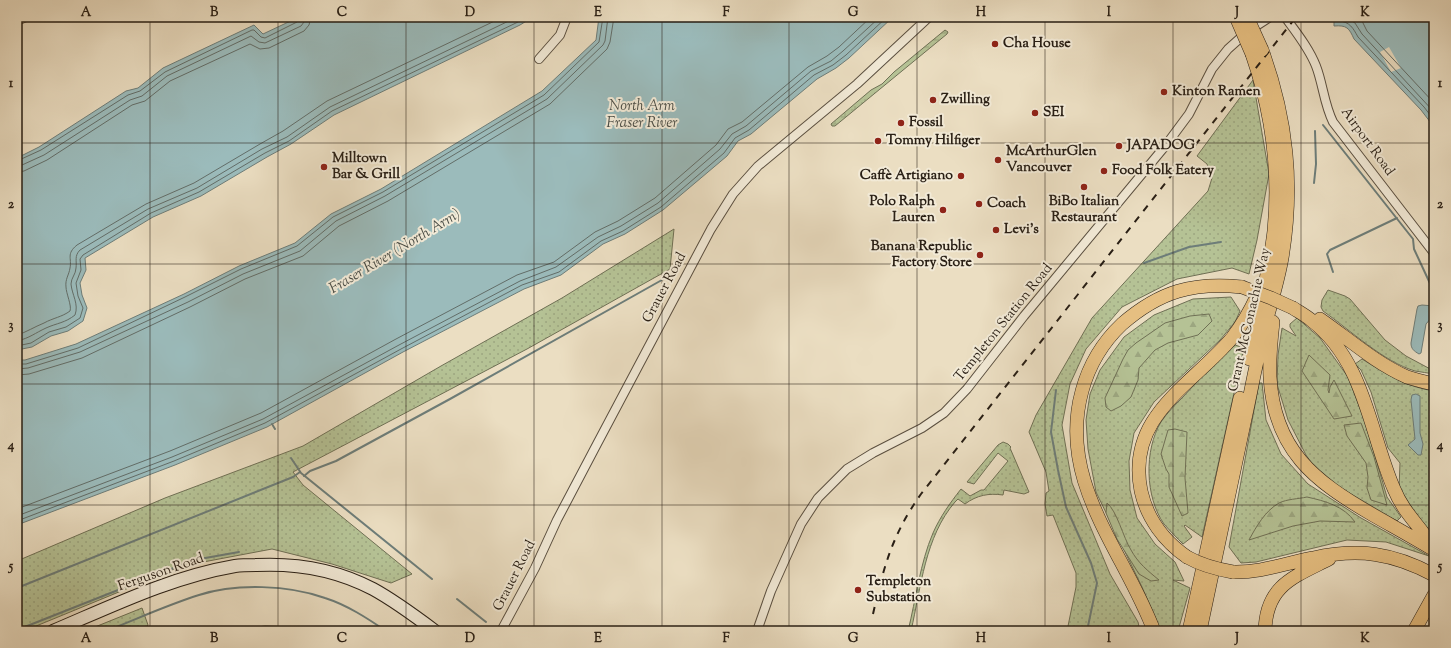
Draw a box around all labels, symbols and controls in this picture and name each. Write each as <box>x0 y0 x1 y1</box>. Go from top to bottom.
text: A <box>81 4 92 22</box>
text: B <box>210 4 219 22</box>
text: C <box>337 4 347 22</box>
text: D <box>465 4 475 22</box>
text: E <box>594 4 602 22</box>
text: F <box>722 4 730 22</box>
text: G <box>848 4 859 22</box>
text: H <box>976 4 987 22</box>
text: I <box>1107 4 1112 22</box>
text: J <box>1234 4 1239 22</box>
text: K <box>1360 4 1370 22</box>
place label: Cha House <box>1003 34 1071 54</box>
marker: Cha House <box>990 39 1000 49</box>
text: 1 <box>9 75 14 93</box>
text: 1 <box>1438 75 1443 93</box>
place label: Kinton Ramen <box>1172 82 1261 102</box>
marker: Kinton Ramen <box>1159 87 1169 97</box>
place label: Zwilling <box>941 90 990 110</box>
marker: Zwilling <box>928 95 938 105</box>
water label: North Arm Fraser River <box>606 96 678 134</box>
place label: SEI <box>1043 103 1065 123</box>
street label: Airport Road <box>1335 104 1399 180</box>
marker: SEI <box>1030 108 1040 118</box>
place label: Fossil <box>909 113 943 133</box>
marker: Fossil <box>896 118 906 128</box>
place label: Tommy Hilfiger <box>886 131 981 151</box>
marker: Tommy Hilfiger <box>873 136 883 146</box>
place label: JAPADOG <box>1126 136 1195 156</box>
marker: JAPADOG <box>1114 141 1124 151</box>
place label: McArthurGlen Vancouver <box>1006 142 1098 178</box>
place label: Milltown Bar & Grill <box>332 149 400 185</box>
marker: McArthurGlen Vancouver <box>993 155 1003 165</box>
place label: Food Folk Eatery <box>1112 161 1214 181</box>
marker: Milltown Bar & Grill <box>319 162 329 172</box>
place label: Caffè Artigiano <box>860 166 953 186</box>
marker: Food Folk Eatery <box>1099 166 1109 176</box>
marker: Caffè Artigiano <box>956 171 966 181</box>
marker: BiBo Italian Restaurant <box>1079 182 1089 192</box>
place label: Polo Ralph Lauren <box>870 192 936 228</box>
place label: BiBo Italian Restaurant <box>1049 192 1120 228</box>
place label: Coach <box>987 194 1027 214</box>
text: 2 <box>8 196 15 214</box>
text: 2 <box>1437 196 1444 214</box>
marker: Coach <box>974 199 984 209</box>
water label: Fraser River (North Arm) <box>325 204 465 300</box>
marker: Polo Ralph Lauren <box>938 205 948 215</box>
place label: Levi's <box>1004 220 1039 240</box>
marker: Levi's <box>991 225 1001 235</box>
place label: Banana Republic Factory Store <box>871 237 973 273</box>
street label: Grant McConachie Way <box>1224 246 1276 394</box>
street label: Grauer Road <box>638 249 692 327</box>
marker: Banana Republic Factory Store <box>975 250 985 260</box>
street label: Templeton Station Road <box>950 260 1058 386</box>
text: 3 <box>8 317 14 335</box>
text: 3 <box>1437 317 1443 335</box>
text: 4 <box>7 437 15 455</box>
text: 4 <box>1436 437 1444 455</box>
street label: Grauer Road <box>489 537 541 615</box>
street label: Ferguson Road <box>115 549 207 597</box>
text: 5 <box>8 558 14 576</box>
text: 5 <box>1437 558 1443 576</box>
place label: Templeton Substation <box>866 572 932 608</box>
marker: Templeton Substation <box>853 585 863 595</box>
text: A <box>81 630 92 648</box>
text: B <box>210 630 219 648</box>
text: C <box>337 630 347 648</box>
text: D <box>465 630 475 648</box>
text: E <box>594 630 602 648</box>
text: F <box>722 630 730 648</box>
text: G <box>848 630 859 648</box>
text: H <box>976 630 987 648</box>
text: I <box>1107 630 1112 648</box>
text: J <box>1234 630 1239 648</box>
text: K <box>1360 630 1370 648</box>

